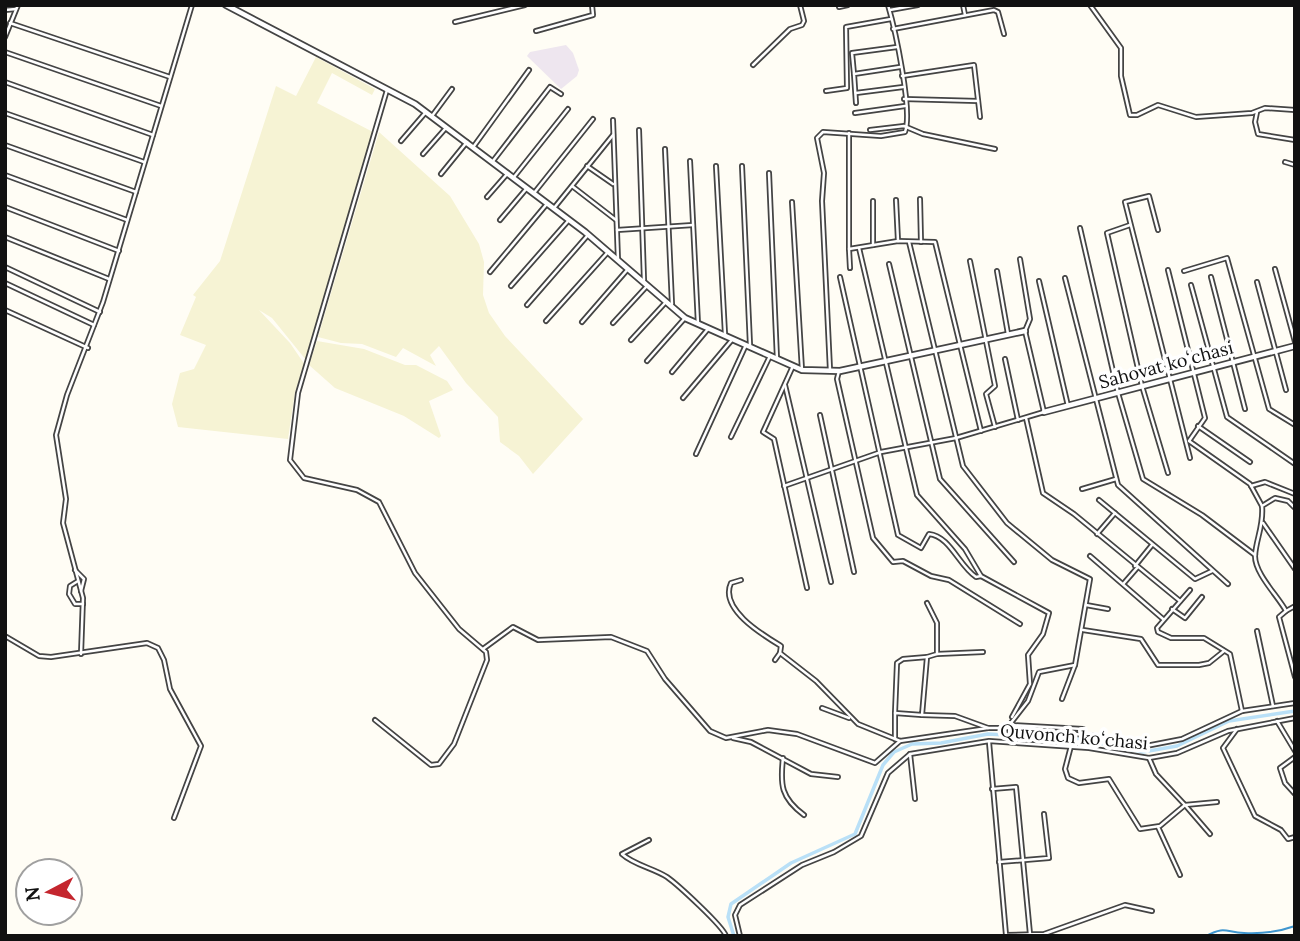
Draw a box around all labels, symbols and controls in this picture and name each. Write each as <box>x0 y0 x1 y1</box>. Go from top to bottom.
street label: Sahovat koʻchasi <box>1096 336 1236 394</box>
street label: Quvonch koʻchasi <box>999 719 1149 754</box>
north arrow <box>14 857 84 927</box>
text: N <box>19 885 45 903</box>

